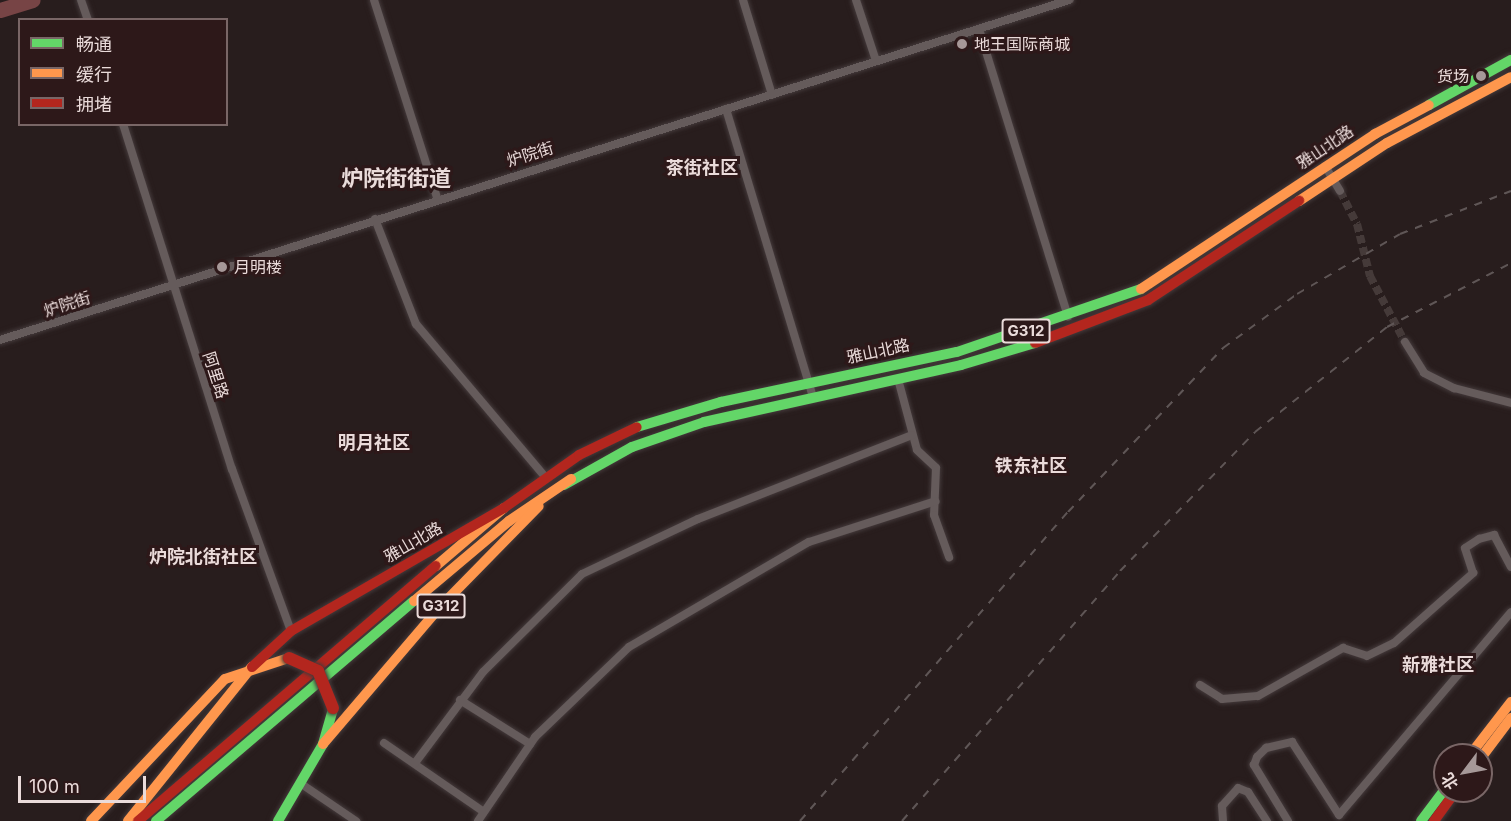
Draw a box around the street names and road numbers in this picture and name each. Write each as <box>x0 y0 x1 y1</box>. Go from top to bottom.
street label: 雅山北路 <box>1293 121 1357 173</box>
street label: 炉院街 <box>504 138 556 170</box>
street label: 炉院街 <box>41 288 93 320</box>
road number: G312 <box>1000 319 1052 343</box>
street label: 雅山北路 <box>845 335 911 367</box>
street label: 阿里路 <box>199 349 233 401</box>
street label: 雅山北路 <box>380 518 446 566</box>
road number: G312 <box>416 594 466 618</box>

